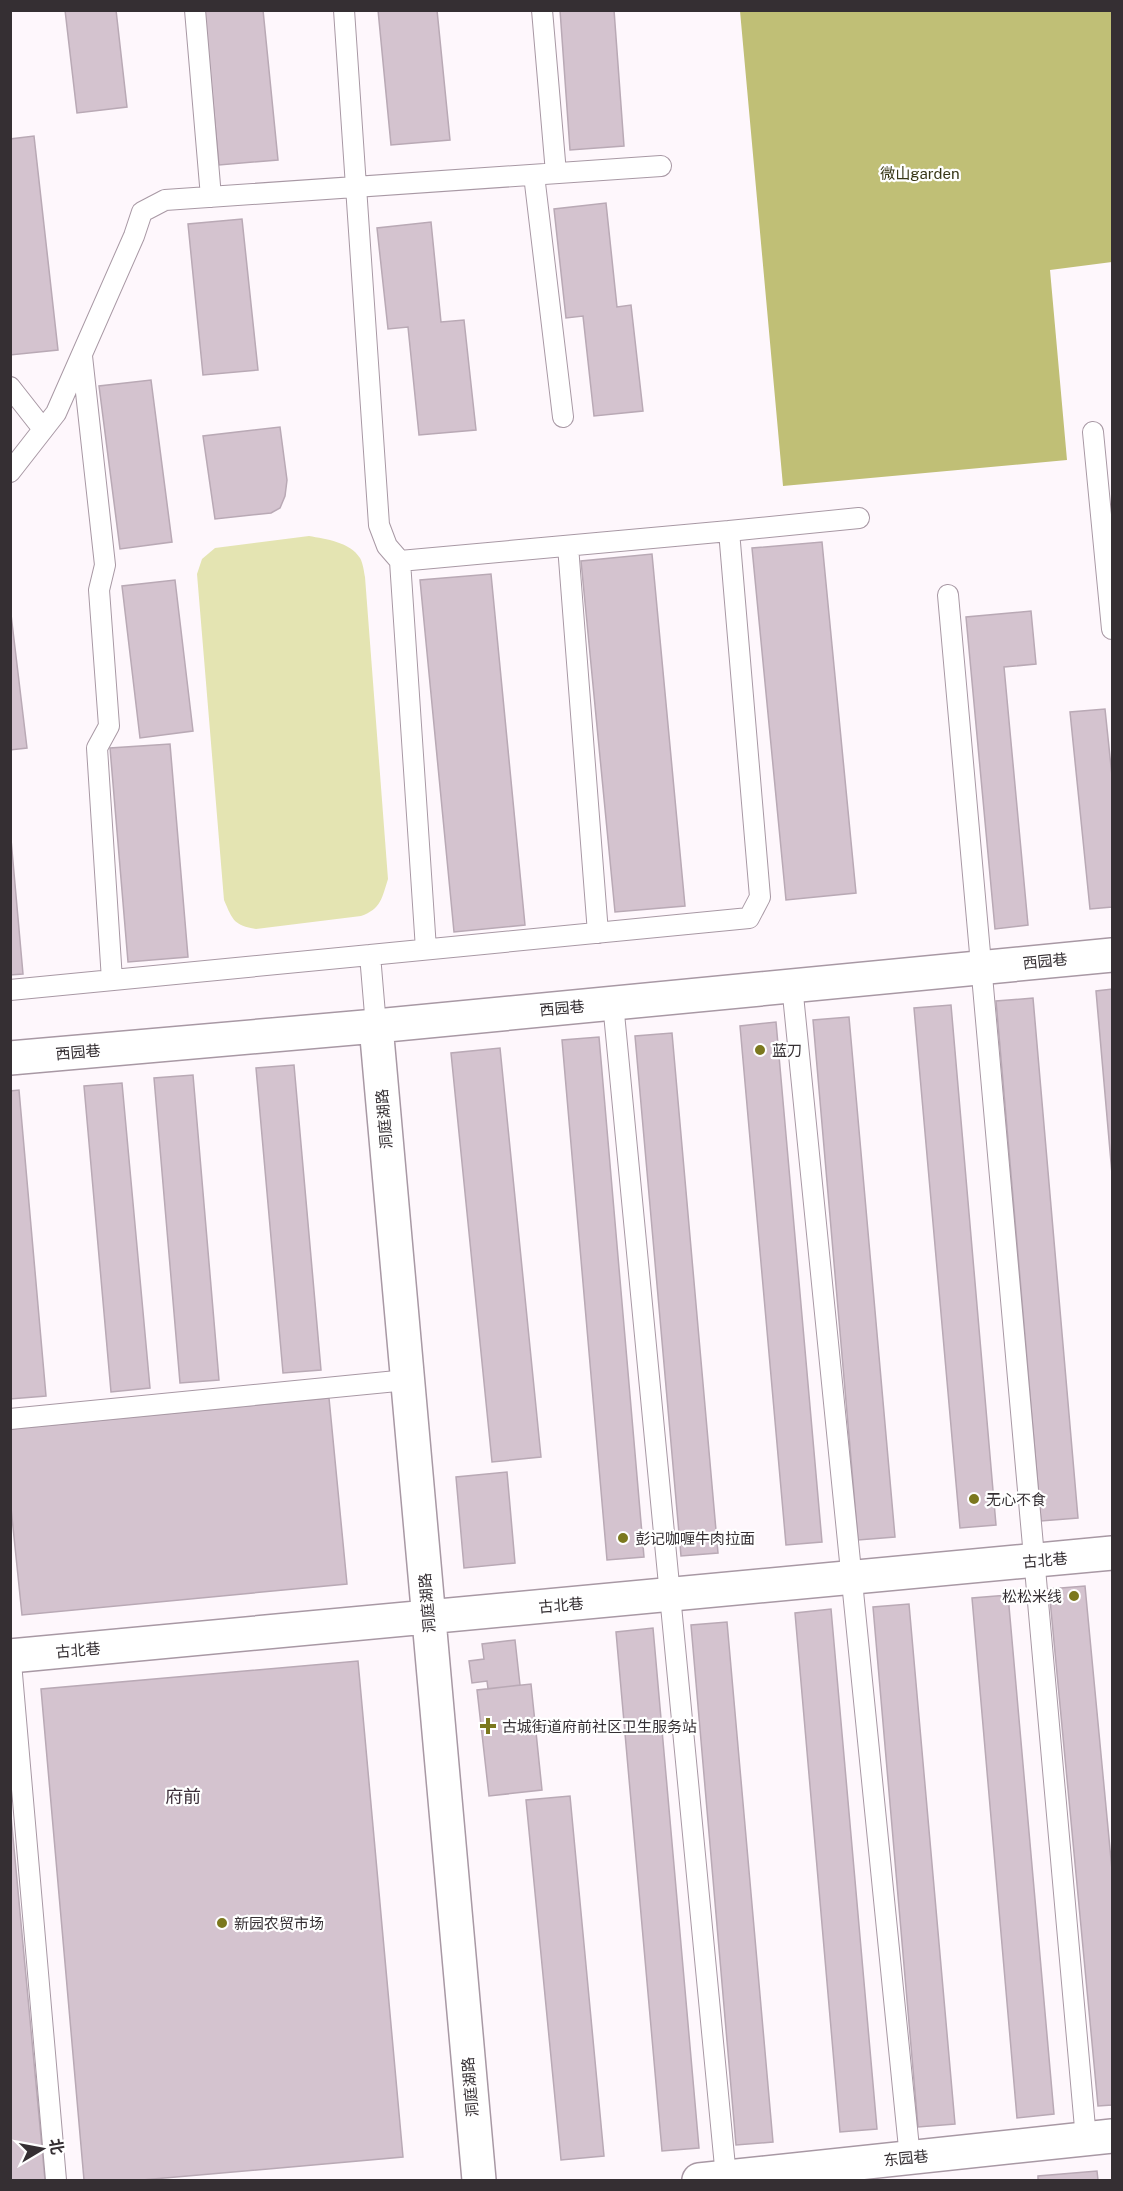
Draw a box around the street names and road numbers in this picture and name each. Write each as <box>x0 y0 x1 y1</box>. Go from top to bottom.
street label: 西园巷 <box>1022 950 1068 972</box>
street label: 西园巷 <box>539 998 585 1018</box>
street label: 西园巷 <box>55 1042 101 1062</box>
street label: 洞庭湖路 <box>373 1088 395 1150</box>
street label: 古北巷 <box>1022 1550 1068 1570</box>
street label: 洞庭湖路 <box>416 1572 438 1634</box>
street label: 古北巷 <box>538 1595 584 1615</box>
street label: 古北巷 <box>55 1640 101 1660</box>
street label: 洞庭湖路 <box>459 2056 481 2118</box>
street label: 东园巷 <box>883 2147 929 2169</box>

